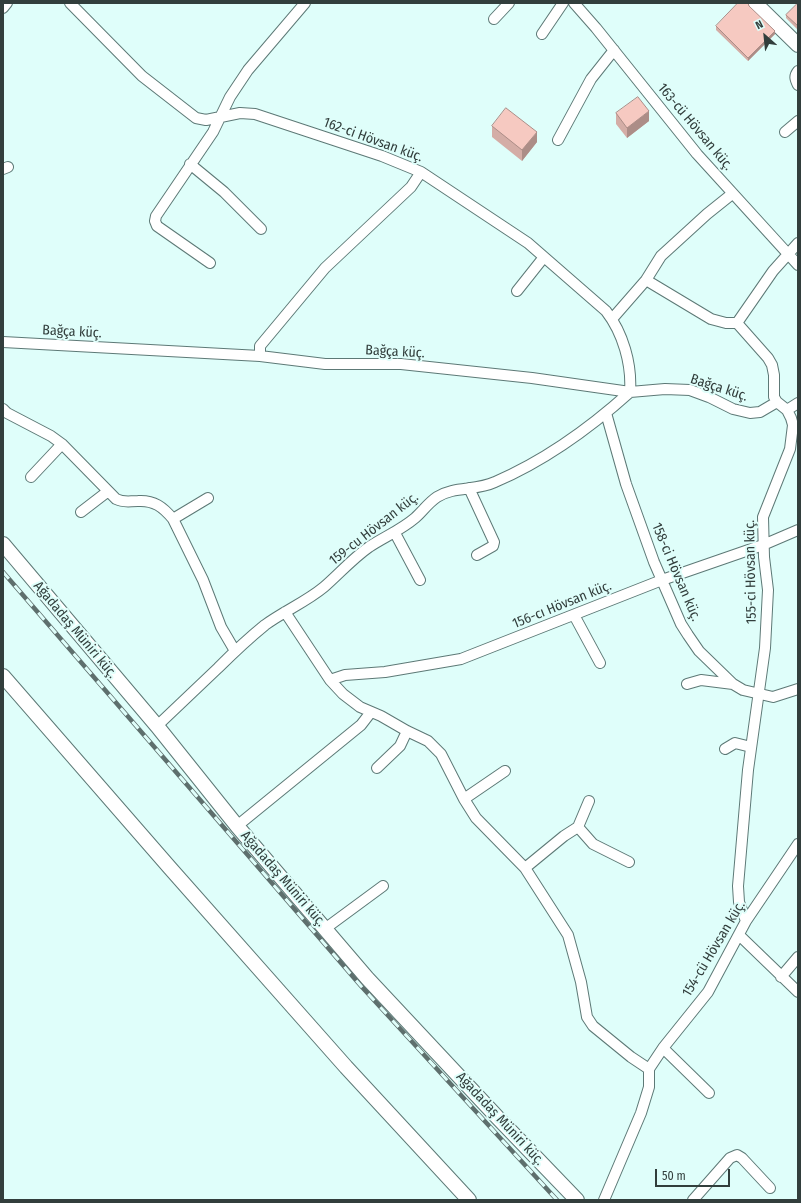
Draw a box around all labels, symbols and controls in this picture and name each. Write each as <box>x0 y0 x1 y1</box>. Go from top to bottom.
north arrow <box>745 16 785 56</box>
text: N <box>753 18 765 32</box>
street label: 163-cü Hövsan küç. <box>654 80 736 174</box>
street label: 162-ci Hövsan küç. <box>321 114 425 166</box>
street label: Bağça küç. <box>42 322 102 342</box>
street label: Bağça küç. <box>365 342 425 362</box>
street label: Bağça küç. <box>688 371 750 405</box>
street label: 159-cu Hövsan küç. <box>326 489 422 569</box>
street label: 158-ci Hövsan küç. <box>648 520 704 624</box>
street label: 155-ci Hövsan küç. <box>742 520 760 624</box>
street label: Ağadadaş Müniri küç. <box>30 578 120 682</box>
street label: 156-cı Hövsan küç. <box>510 578 614 632</box>
street label: Ağadadaş Müniri küç. <box>237 828 329 930</box>
street label: 154-cü Hövsan küç. <box>679 898 749 1000</box>
street label: Ağadadaş Müniri küç. <box>453 1069 547 1169</box>
scale bar <box>657 1161 732 1187</box>
text: 50 m <box>662 1169 686 1183</box>

